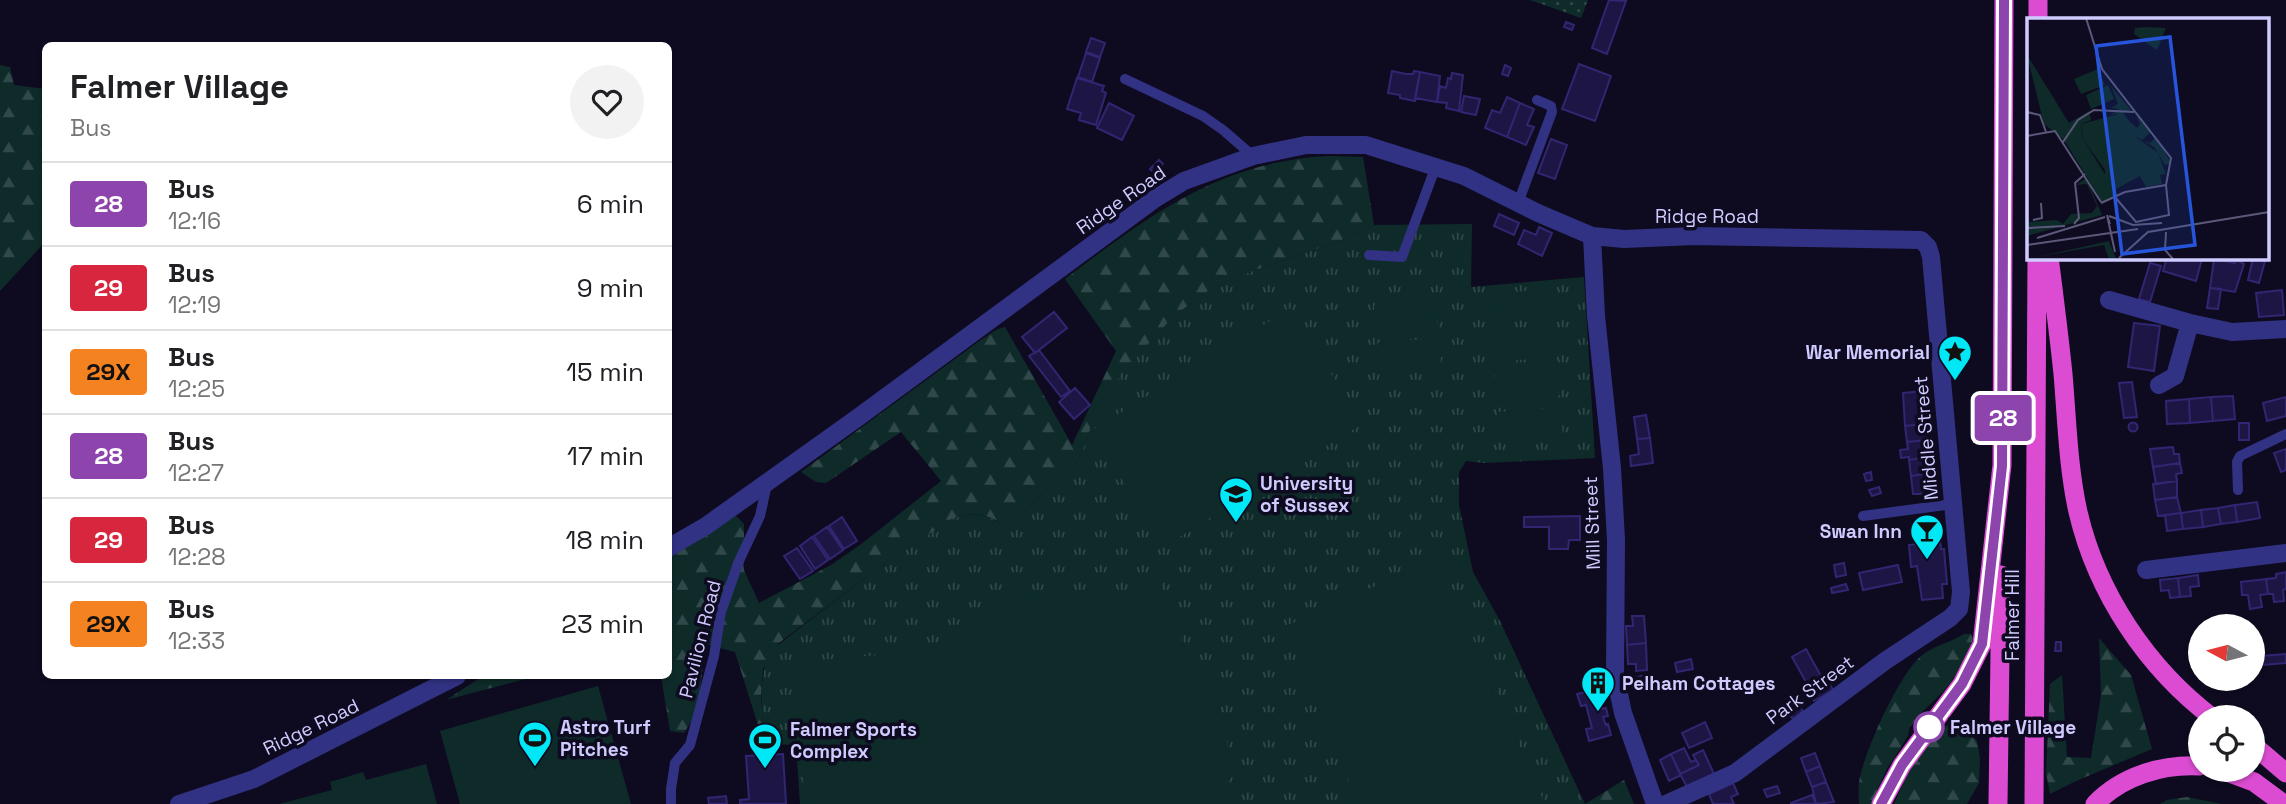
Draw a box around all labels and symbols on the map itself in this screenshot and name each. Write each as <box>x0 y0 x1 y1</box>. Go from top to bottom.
inset map <box>2027 18 2268 259</box>
street label: Ridge Road <box>1071 160 1171 240</box>
street label: Ridge Road <box>1655 204 1759 229</box>
place icon: War Memorial <box>1936 333 1974 382</box>
place label: War Memorial <box>1806 340 1930 365</box>
street label: Middle Street <box>1908 375 1944 501</box>
line badge: 28 <box>1972 395 2035 441</box>
place label: University of Sussex <box>1260 471 1353 518</box>
school or university icon: University of Sussex <box>1217 475 1255 524</box>
street label: Mill Street <box>1578 476 1606 570</box>
bar icon: Swan Inn <box>1908 512 1946 561</box>
place label: Swan Inn <box>1820 519 1902 544</box>
street label: Falmer Hill <box>2000 569 2025 661</box>
street label: Pavilion Road <box>673 577 727 701</box>
north arrow <box>2188 614 2264 691</box>
street label: Park Street <box>1761 650 1859 730</box>
building icon: Pelham Cottages <box>1579 664 1617 713</box>
place label: Pelham Cottages <box>1622 671 1776 696</box>
street label: Ridge Road <box>259 693 363 761</box>
marker: Falmer Village <box>1914 712 1944 742</box>
place label: Astro Turf Pitches <box>560 715 651 762</box>
place label: Falmer Village <box>1950 715 2076 740</box>
place label: Falmer Sports Complex <box>790 717 917 764</box>
sports icon: Astro Turf Pitches <box>516 719 554 768</box>
sports icon: Falmer Sports Complex <box>746 721 784 770</box>

